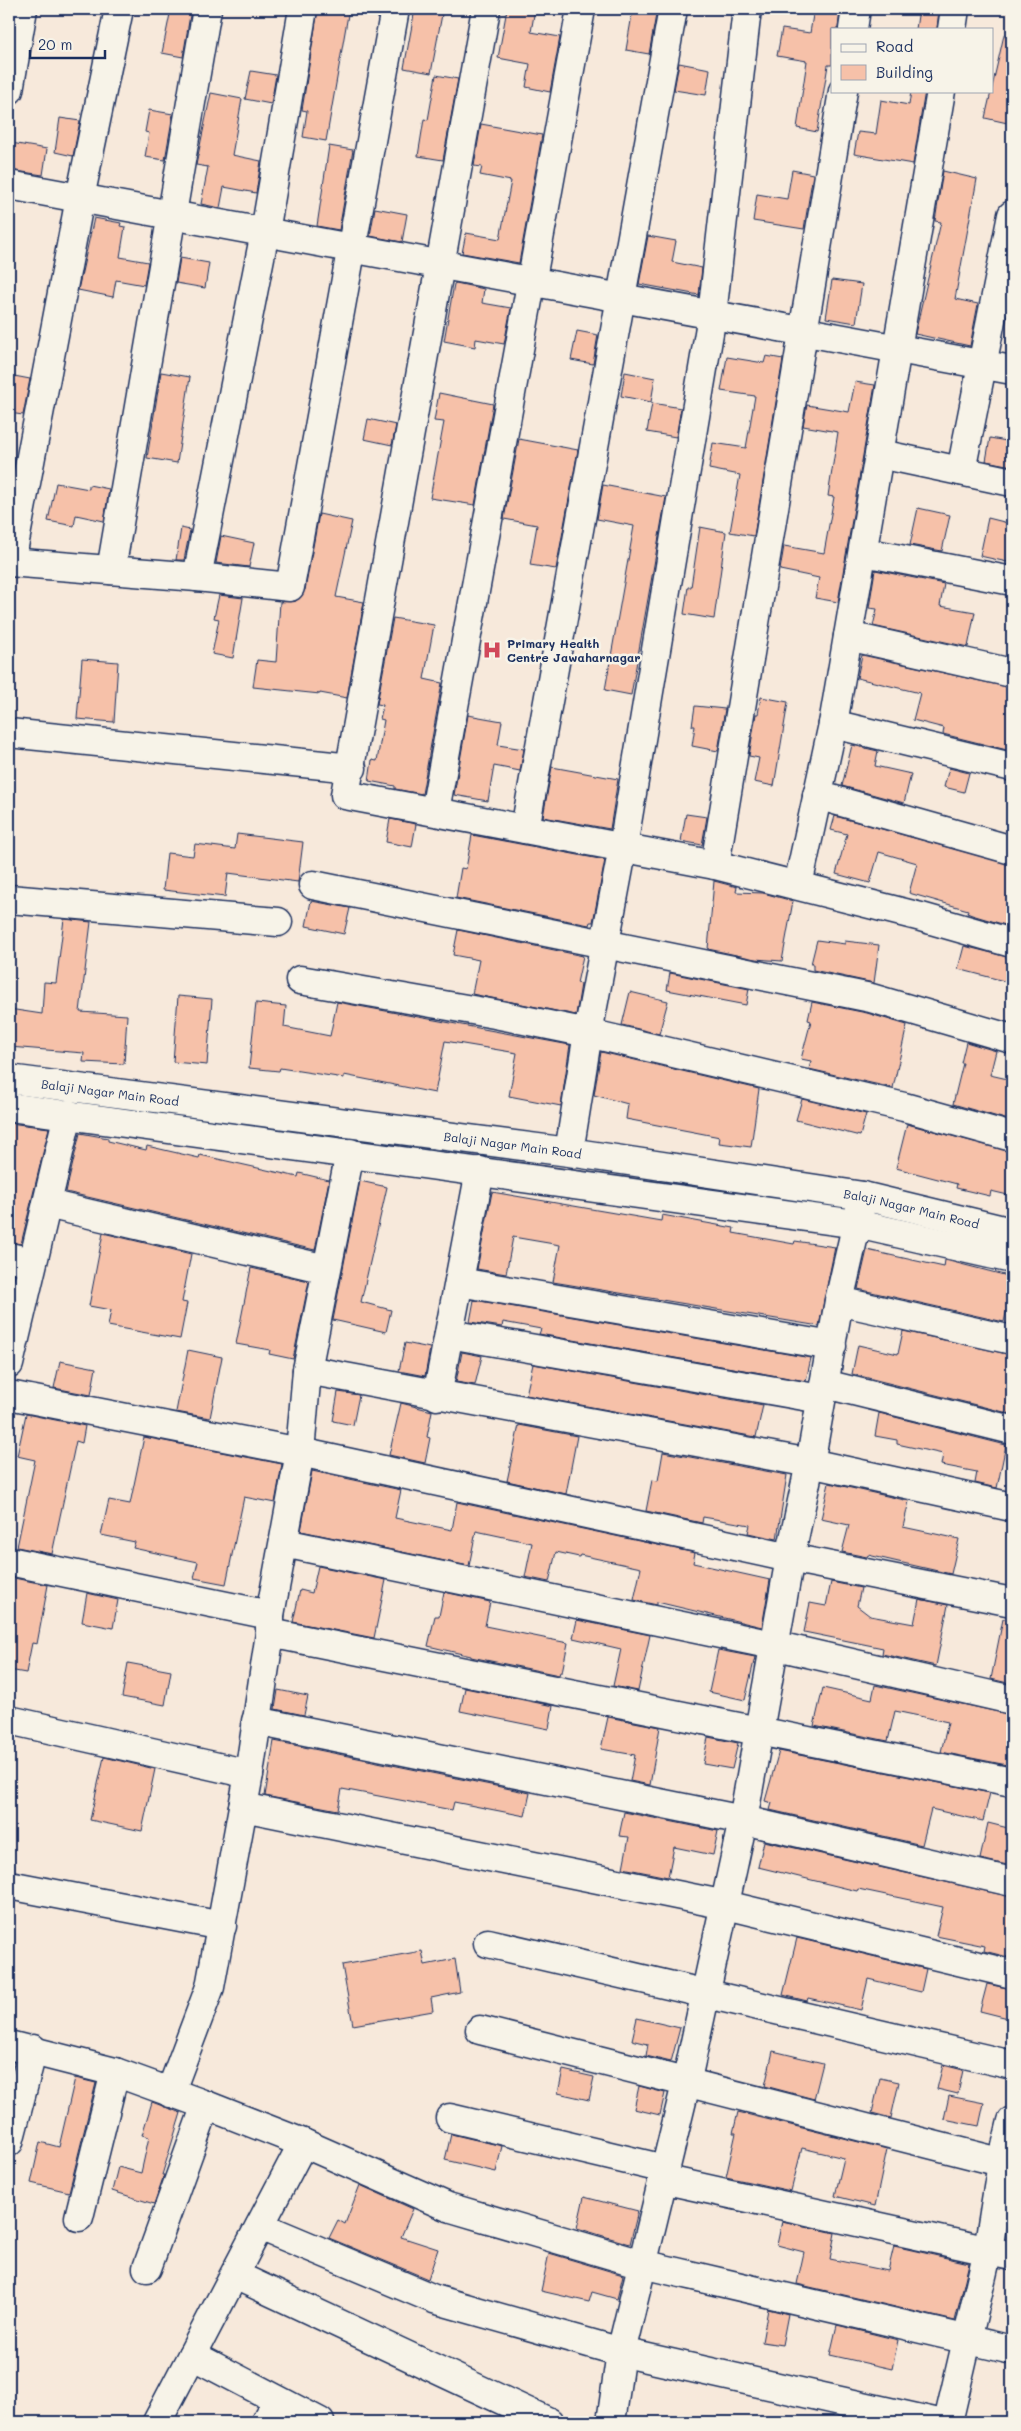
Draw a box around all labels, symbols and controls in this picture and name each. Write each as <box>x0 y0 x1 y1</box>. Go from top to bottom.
scale bar <box>30 28 105 60</box>
legend <box>831 28 994 92</box>
text: 20 m <box>38 34 72 54</box>
text: Road <box>876 36 913 56</box>
text: Building <box>876 62 933 82</box>
place label: Primary Health Centre Jawaharnagar <box>507 635 641 665</box>
hospital icon: Primary Health Centre Jawaharnagar <box>481 639 503 661</box>
street label: Balaji Nagar Main Road <box>40 1075 180 1109</box>
street label: Balaji Nagar Main Road <box>443 1128 583 1162</box>
street label: Balaji Nagar Main Road <box>843 1185 981 1232</box>

